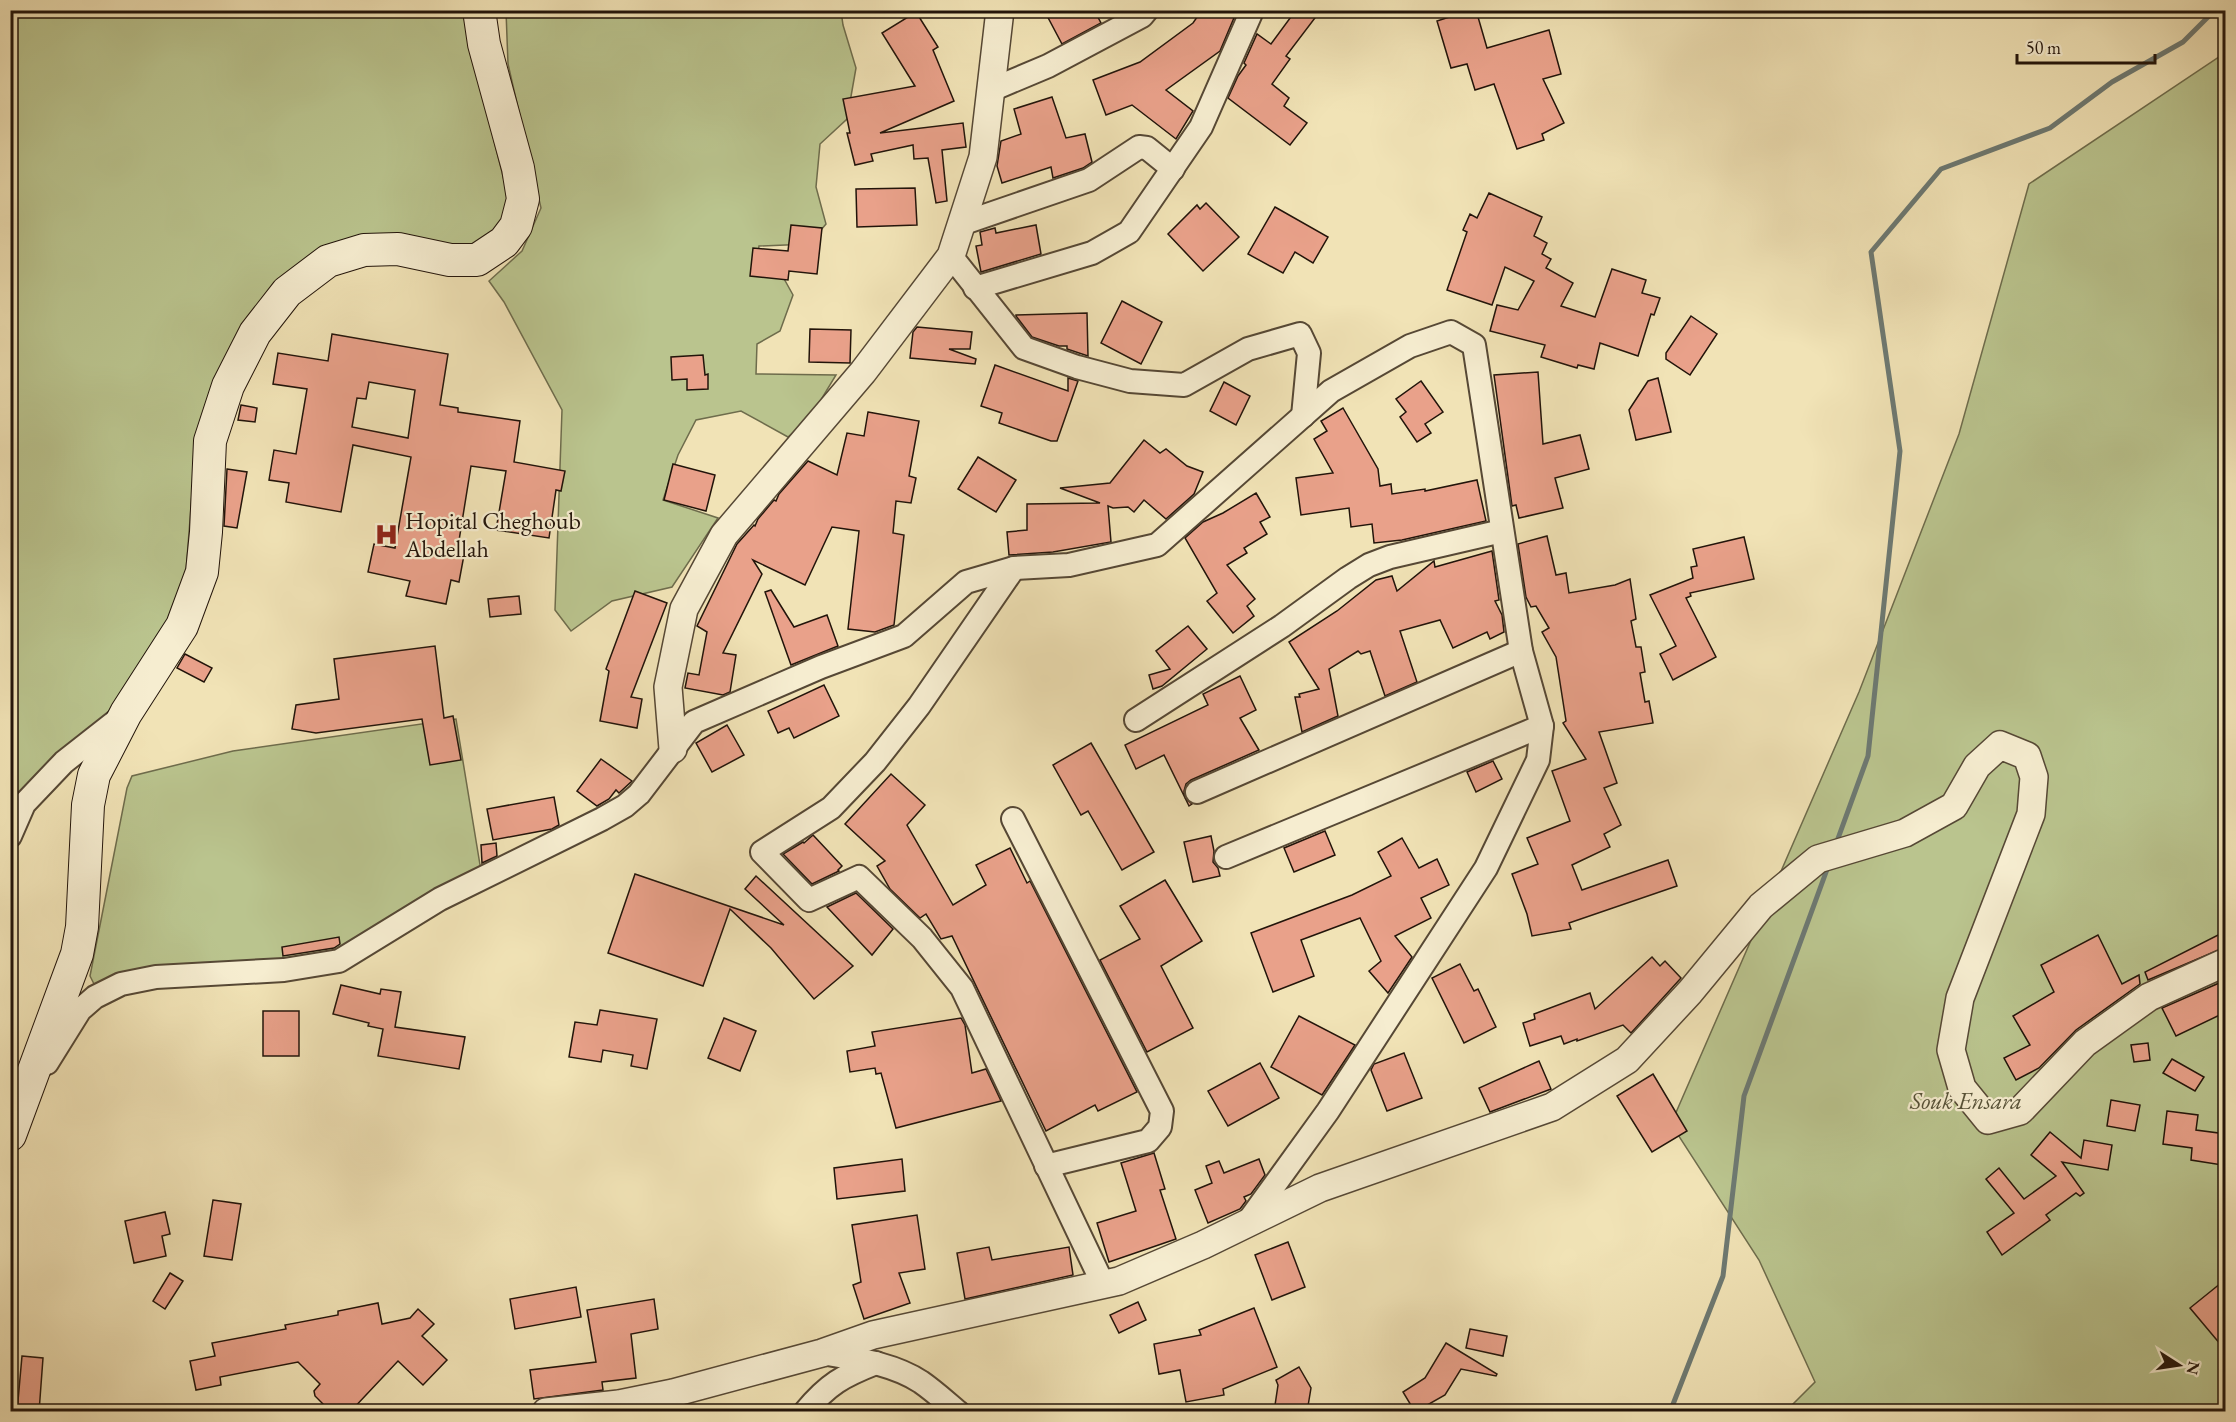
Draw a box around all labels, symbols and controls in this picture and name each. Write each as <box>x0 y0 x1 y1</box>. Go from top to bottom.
scale bar <box>2017 27 2155 65</box>
text: 50 m <box>2026 36 2061 59</box>
place label: Hopital Cheghoub Abdellah <box>404 505 581 564</box>
hospital icon: Hopital Cheghoub Abdellah <box>374 521 400 547</box>
park label: Souk Ensara <box>1909 1085 2022 1116</box>
north arrow <box>2149 1335 2209 1395</box>
text: N <box>2182 1359 2205 1377</box>

